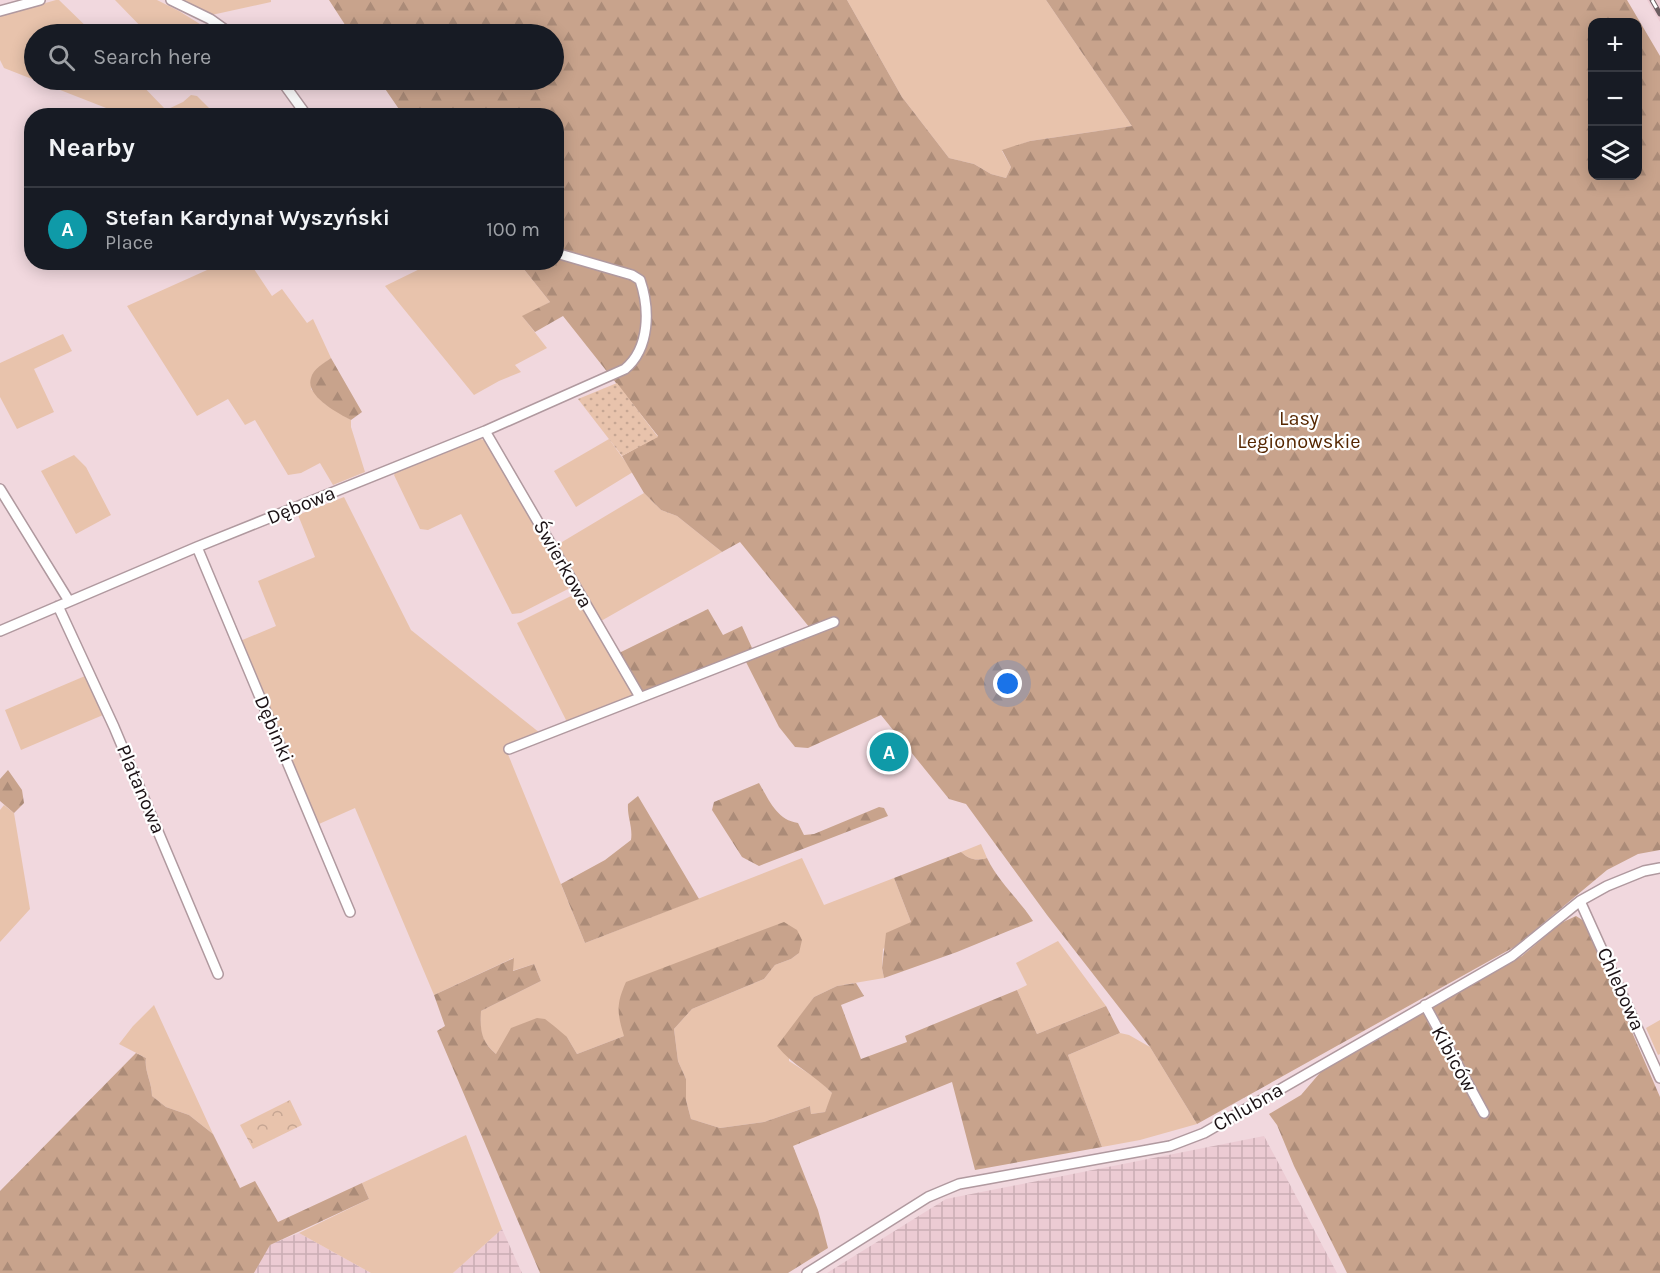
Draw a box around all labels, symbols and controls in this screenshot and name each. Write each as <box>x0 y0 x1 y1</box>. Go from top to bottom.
map controls <box>1588 18 1642 180</box>
button: + <box>1588 18 1642 72</box>
search box <box>24 24 564 90</box>
icon: search <box>45 41 78 74</box>
text: Search here <box>93 44 211 70</box>
button: − <box>1588 72 1642 126</box>
button: layers <box>1588 126 1642 180</box>
text: Nearby <box>48 132 135 163</box>
text: Stefan Kardynał Wyszyński <box>105 205 390 231</box>
text: A <box>61 218 74 241</box>
text: 100 m <box>486 218 540 241</box>
text: Place <box>105 231 153 254</box>
park label: Lasy Legionowskie <box>1237 407 1361 453</box>
street label: Dębowa <box>263 481 339 529</box>
street label: Świerkowa <box>529 515 598 612</box>
your location <box>993 669 1022 698</box>
street label: Dębinki <box>250 692 298 766</box>
pin: A <box>870 730 908 774</box>
street label: Platanowa <box>112 741 170 837</box>
street label: Chlebowa <box>1592 944 1650 1034</box>
street label: Kibiców <box>1427 1022 1482 1096</box>
street label: Chlubna <box>1209 1078 1287 1136</box>

